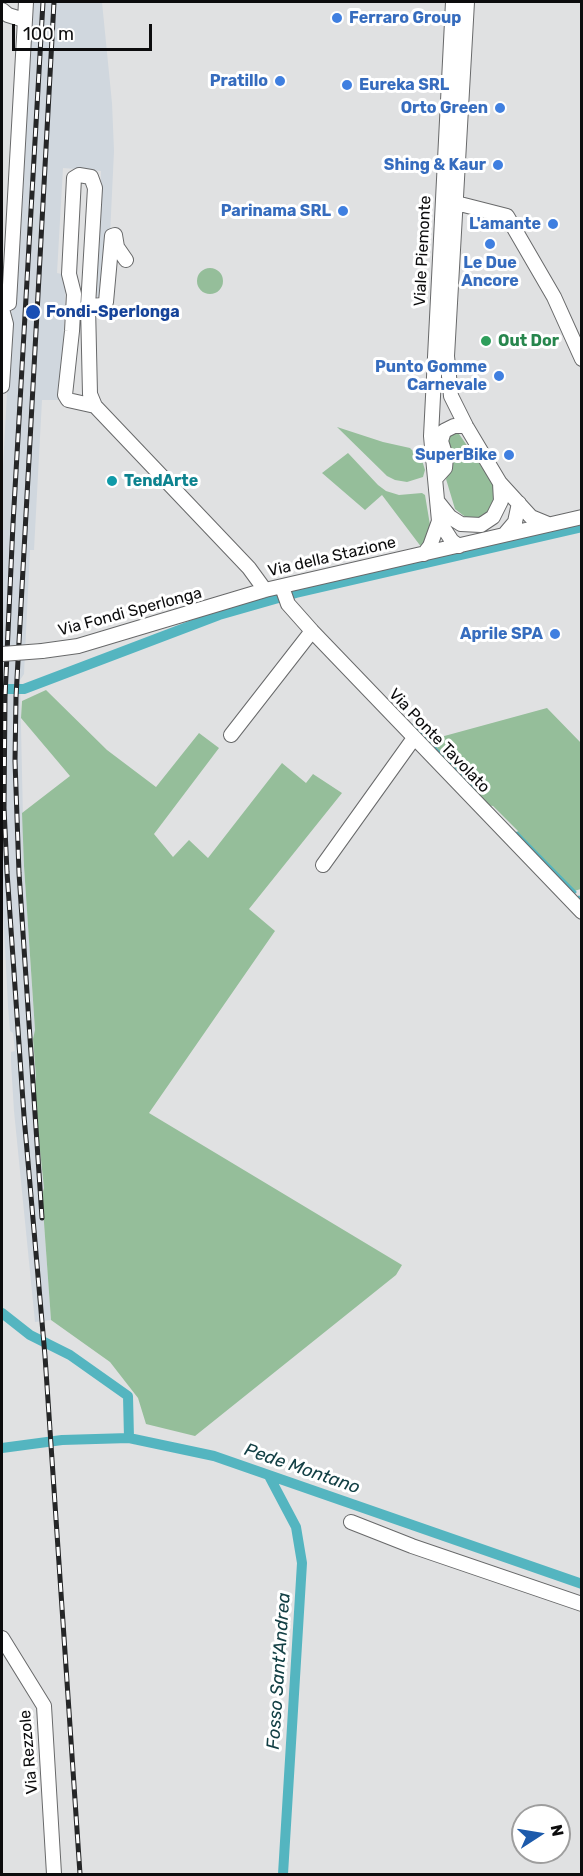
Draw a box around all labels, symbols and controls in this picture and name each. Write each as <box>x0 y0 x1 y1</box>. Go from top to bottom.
place label: Ferraro Group <box>349 8 461 28</box>
marker: Ferraro Group <box>330 11 344 25</box>
scale bar <box>15 12 154 50</box>
text: 100 m <box>23 23 74 45</box>
place label: Pratillo <box>210 71 268 91</box>
marker: Pratillo <box>273 74 287 88</box>
place label: Eureka SRL <box>359 75 449 95</box>
marker: Eureka SRL <box>340 78 354 92</box>
place label: Orto Green <box>401 98 488 118</box>
marker: Orto Green <box>493 101 507 115</box>
place label: Shing & Kaur <box>384 155 486 175</box>
marker: Shing & Kaur <box>491 158 505 172</box>
street label: Viale Piemonte <box>411 195 435 307</box>
place label: Parinama SRL <box>221 201 331 221</box>
marker: Parinama SRL <box>336 204 350 218</box>
place label: L'amante <box>469 214 541 234</box>
marker: L'amante <box>546 217 560 231</box>
marker: Le Due Ancore <box>483 237 497 251</box>
place label: Le Due Ancore <box>461 253 519 291</box>
place label: Fondi-Sperlonga <box>46 302 180 322</box>
marker: Fondi-Sperlonga <box>24 303 42 321</box>
place label: Out Dor <box>498 331 559 351</box>
marker: Out Dor <box>479 334 493 348</box>
place label: Punto Gomme Carnevale <box>375 357 487 395</box>
marker: Punto Gomme Carnevale <box>492 369 506 383</box>
place label: SuperBike <box>415 445 497 465</box>
marker: SuperBike <box>502 448 516 462</box>
place label: TendArte <box>124 471 198 491</box>
marker: TendArte <box>105 474 119 488</box>
street label: Via della Stazione <box>266 533 398 581</box>
street label: Via Fondi Sperlonga <box>56 584 204 640</box>
place label: Aprile SPA <box>460 624 543 644</box>
marker: Aprile SPA <box>548 627 562 641</box>
street label: Via Ponte Tavolato <box>384 685 494 797</box>
water label: Pede Montano <box>241 1439 363 1499</box>
water label: Fosso Sant'Andrea <box>263 1592 295 1750</box>
street label: Via Rezzole <box>16 1709 42 1795</box>
north arrow <box>511 1804 571 1864</box>
text: N <box>547 1823 568 1838</box>

